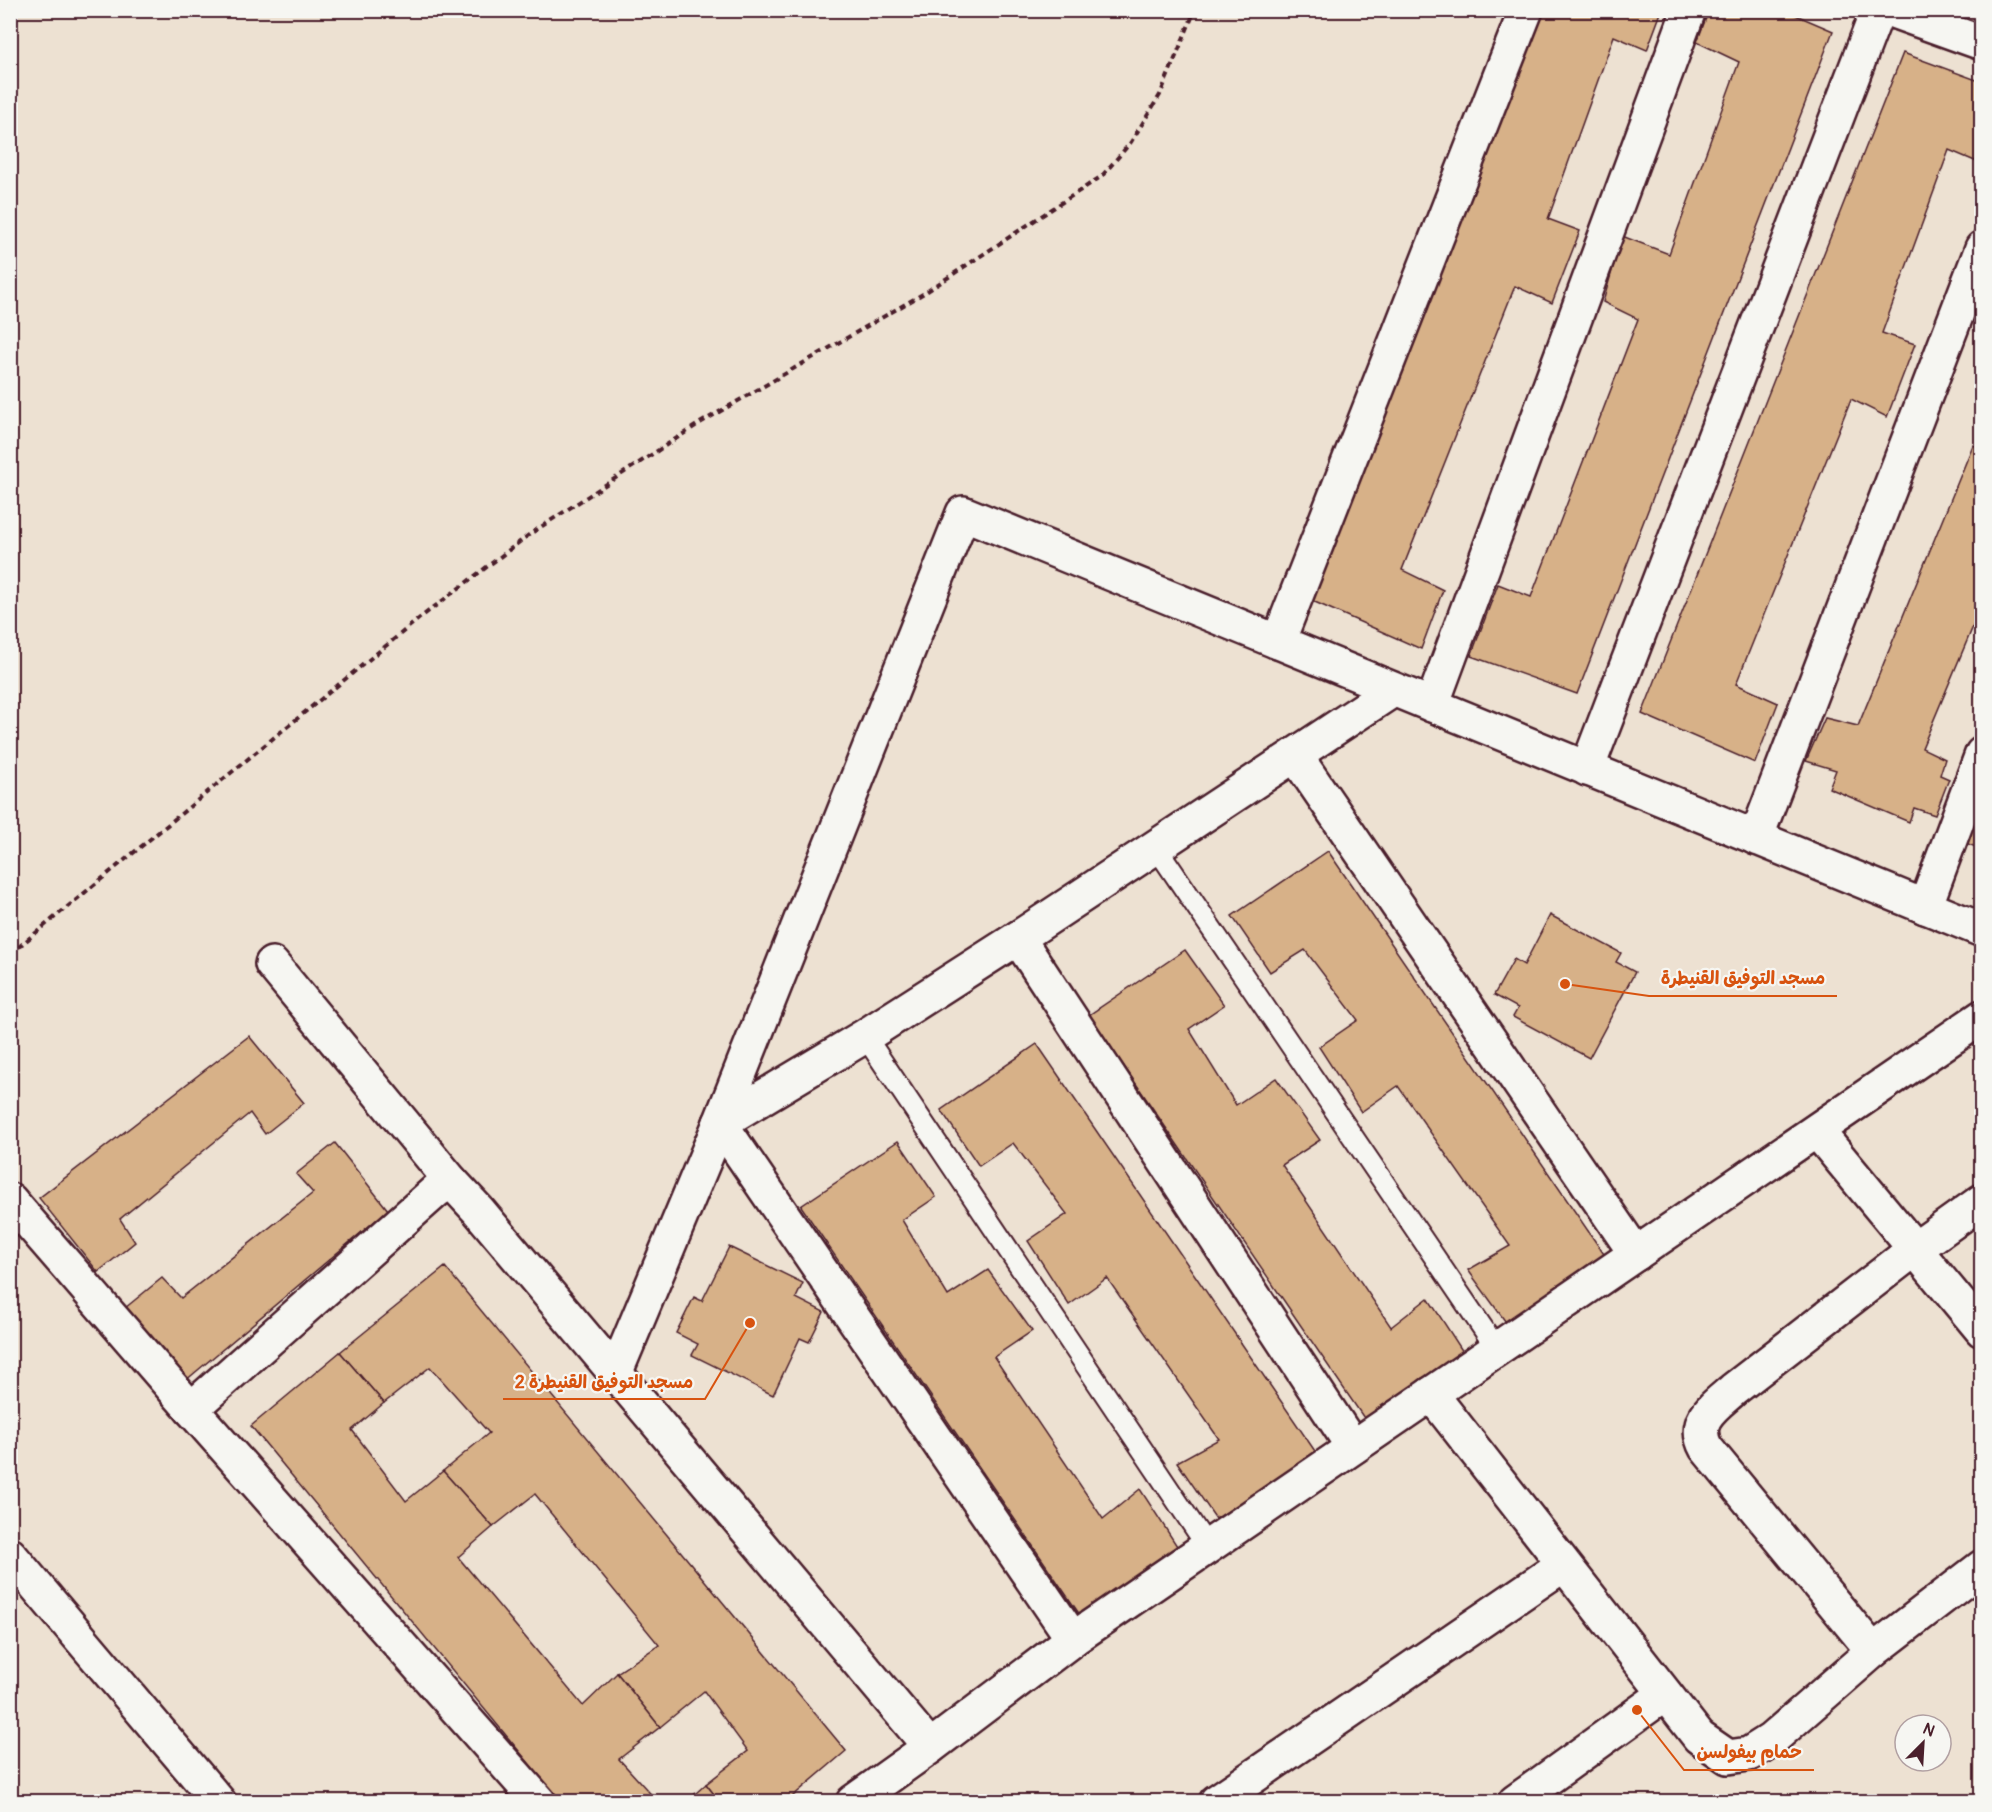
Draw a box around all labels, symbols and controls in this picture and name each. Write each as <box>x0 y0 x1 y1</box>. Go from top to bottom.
callout: مسجد التوفيق القنيطرة <box>1649 960 1837 996</box>
text: مسجد التوفيق القنيطرة <box>1661 967 1825 990</box>
callout: 2 مسجد التوفيق القنيطرة <box>503 1363 705 1399</box>
text: 2 مسجد التوفيق القنيطرة <box>515 1371 693 1394</box>
north arrow <box>1893 1713 1953 1773</box>
text: N <box>1920 1719 1938 1742</box>
callout: حمام بيفولسن <box>1684 1734 1814 1770</box>
text: حمام بيفولسن <box>1696 1741 1802 1766</box>

